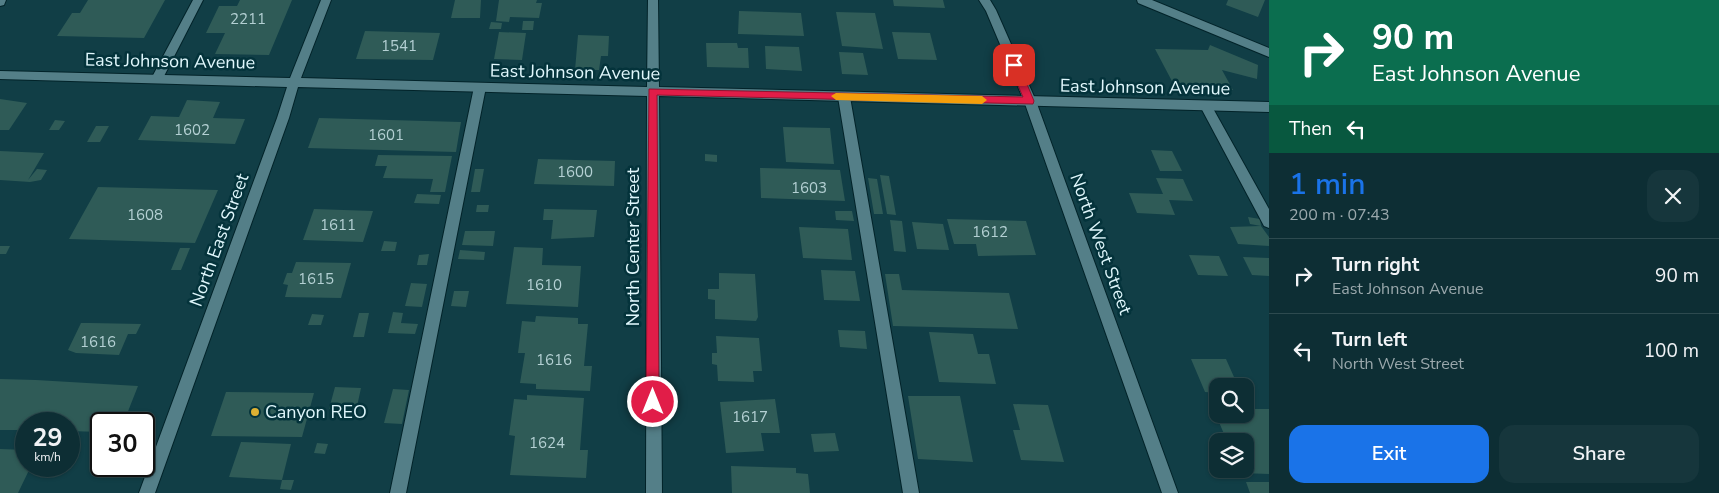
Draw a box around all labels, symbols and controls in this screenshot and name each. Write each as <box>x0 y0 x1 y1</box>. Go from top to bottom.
house number: 2211 <box>230 9 266 29</box>
text: 90 m <box>1372 14 1454 61</box>
icon: right <box>1289 20 1354 85</box>
house number: 1541 <box>381 36 417 56</box>
pin <box>993 44 1035 86</box>
street label: East Johnson Avenue <box>85 48 255 74</box>
icon: arrive <box>1000 51 1028 79</box>
street label: East Johnson Avenue <box>490 59 660 85</box>
text: East Johnson Avenue <box>1372 59 1580 89</box>
street label: East Johnson Avenue <box>1060 74 1230 100</box>
icon: left <box>1342 115 1370 143</box>
text: Then <box>1289 116 1332 142</box>
house number: 1602 <box>174 120 210 140</box>
house number: 1601 <box>368 125 404 145</box>
house number: 1600 <box>557 162 593 182</box>
text: 1 min <box>1289 164 1365 205</box>
street label: North Center Street <box>621 167 645 326</box>
street label: North East Street <box>184 170 254 310</box>
street label: North West Street <box>1064 170 1138 318</box>
button: close <box>1647 170 1699 222</box>
house number: 1603 <box>791 178 827 198</box>
text: 200 m · 07:43 <box>1289 204 1390 226</box>
house number: 1608 <box>127 205 163 225</box>
house number: 1611 <box>320 215 356 235</box>
house number: 1612 <box>972 222 1008 242</box>
text: Turn right <box>1332 252 1419 278</box>
icon: right <box>1289 262 1317 290</box>
text: 90 m <box>1655 263 1699 289</box>
house number: 1615 <box>298 269 334 289</box>
house number: 1610 <box>526 275 562 295</box>
text: East Johnson Avenue <box>1332 278 1484 300</box>
text: Turn left <box>1332 327 1407 353</box>
house number: 1616 <box>80 332 116 352</box>
icon: left <box>1289 337 1317 365</box>
text: 100 m <box>1644 338 1699 364</box>
house number: 1616 <box>536 350 572 370</box>
text: North West Street <box>1332 353 1464 375</box>
position arrow <box>626 375 678 427</box>
map controls <box>1209 378 1254 478</box>
button: search <box>1209 378 1254 423</box>
place label: Canyon REO <box>265 400 367 424</box>
marker: Canyon REO <box>249 406 261 418</box>
house number: 1617 <box>732 407 768 427</box>
speed limit sign: 30 <box>90 412 155 477</box>
text: 29 <box>32 421 63 455</box>
button: Exit <box>1289 425 1489 483</box>
button: Share <box>1499 425 1699 483</box>
house number: 1624 <box>529 433 565 453</box>
button: layers <box>1209 433 1254 478</box>
text: km/h <box>34 449 61 465</box>

